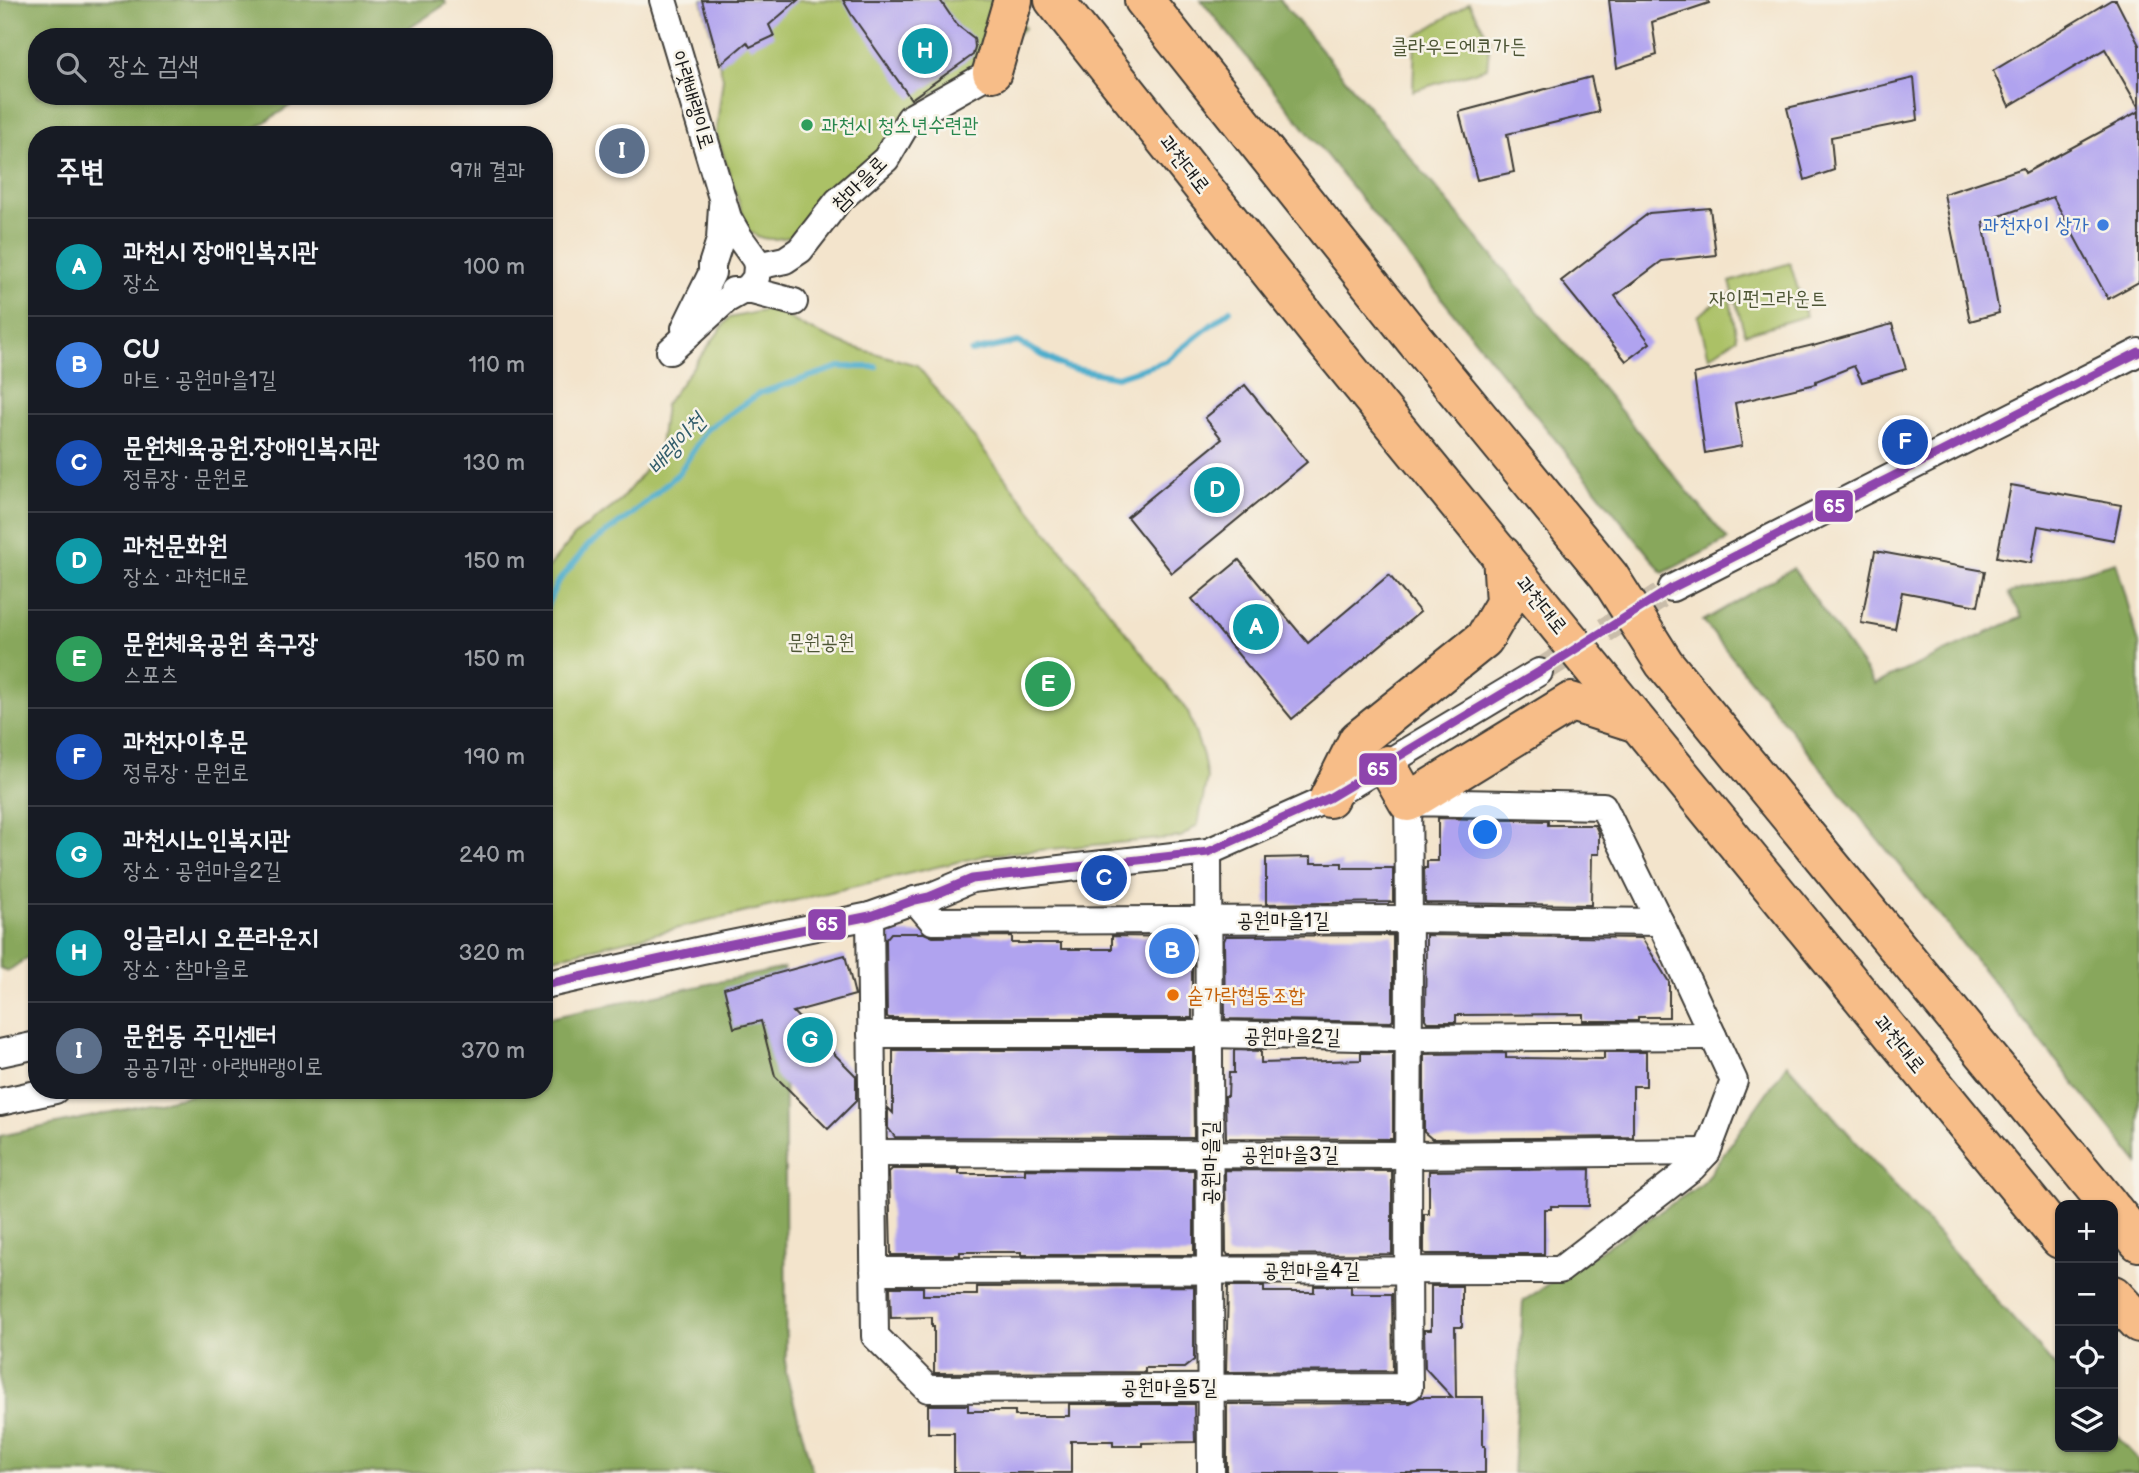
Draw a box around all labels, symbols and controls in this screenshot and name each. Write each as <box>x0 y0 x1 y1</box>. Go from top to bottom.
pin: H <box>902 25 948 77</box>
search box <box>28 28 553 105</box>
park label: 클라우드에코가든 <box>1391 34 1527 59</box>
icon: search <box>52 48 90 86</box>
street label: 아랫배랭이로 <box>666 48 719 152</box>
text: 장소 검색 <box>108 51 199 82</box>
place label: 과천시 청소년수련관 <box>821 113 979 138</box>
marker: 과천시 청소년수련관 <box>799 117 815 133</box>
pin: I <box>599 125 645 177</box>
street label: 과천대로 <box>1154 130 1215 199</box>
street label: 참마을로 <box>827 151 892 216</box>
text: 주변 <box>56 154 104 190</box>
text: 9개 결과 <box>450 157 525 185</box>
place label: 과천자이 상가 <box>1982 213 2089 238</box>
marker: 과천자이 상가 <box>2095 217 2111 233</box>
text: 과천시 장애인복지관 <box>123 237 318 268</box>
text: A <box>72 253 86 281</box>
text: 100 m <box>464 253 525 281</box>
text: 장소 <box>123 269 160 297</box>
park label: 자이펀그라운트 <box>1709 286 1827 311</box>
text: CU <box>123 335 160 366</box>
text: B <box>71 351 87 379</box>
text: 110 m <box>468 351 525 379</box>
text: 마트 · 공원마을1길 <box>123 366 276 394</box>
water label: 배랭이천 <box>642 406 714 482</box>
pin: F <box>1882 416 1928 468</box>
text: 문원체육공원.장애인복지관 <box>123 433 380 464</box>
text: C <box>71 449 87 477</box>
text: 130 m <box>463 449 525 477</box>
pin: D <box>1194 464 1240 516</box>
text: 정류장 · 문원로 <box>123 465 249 493</box>
line badge: 65 <box>1814 489 1854 523</box>
text: 65 <box>1823 496 1845 519</box>
text: 과천문화원 <box>123 531 228 562</box>
text: D <box>71 547 87 575</box>
text: 150 m <box>464 547 525 575</box>
text: 장소 · 과천대로 <box>123 563 249 591</box>
street label: 과천대로 <box>1511 571 1573 639</box>
pin: A <box>1233 601 1279 653</box>
text: 문원체육공원 축구장 <box>123 629 318 660</box>
park label: 문원공원 <box>787 630 855 655</box>
text: E <box>72 645 86 673</box>
text: 150 m <box>464 645 525 673</box>
pin: E <box>1025 658 1071 710</box>
text: 스포츠 <box>123 661 179 689</box>
text: 과천자이후문 <box>123 727 249 758</box>
text: F <box>72 743 86 771</box>
text: 190 m <box>464 743 525 771</box>
line badge: 65 <box>1358 752 1398 786</box>
text: 정류장 · 문원로 <box>123 759 249 787</box>
text: 65 <box>1367 759 1389 782</box>
your location <box>1468 815 1502 849</box>
text: 과천시노인복지관 <box>123 825 290 856</box>
text: G <box>71 841 87 869</box>
text: 240 m <box>459 841 525 869</box>
pin: C <box>1081 852 1127 904</box>
text: 장소 · 공원마을2길 <box>123 857 281 885</box>
line badge: 65 <box>807 908 847 941</box>
street label: 공원마을1길 <box>1237 908 1329 933</box>
text: 65 <box>816 914 838 937</box>
text: 잉글리시 오픈라운지 <box>123 923 318 954</box>
pin: B <box>1149 925 1195 977</box>
text: H <box>70 939 88 967</box>
text: 320 m <box>459 939 525 967</box>
text: 장소 · 참마을로 <box>123 955 249 983</box>
place label: 숟가락협동조합 <box>1187 983 1305 1008</box>
marker: 숟가락협동조합 <box>1165 987 1181 1003</box>
street label: 과천대로 <box>1869 1010 1931 1078</box>
pin: G <box>787 1014 833 1066</box>
text: 문원동 주민센터 <box>123 1021 276 1052</box>
street label: 공원마을2길 <box>1243 1023 1341 1050</box>
text: I <box>75 1037 83 1065</box>
text: 370 m <box>461 1037 525 1065</box>
text: 공공기관 · 아랫배랭이로 <box>123 1053 323 1081</box>
street label: 공원마을길 <box>1198 1121 1223 1205</box>
street label: 공원마을3길 <box>1241 1142 1339 1167</box>
map controls <box>2055 1200 2118 1452</box>
button: + <box>2055 1200 2118 1263</box>
street label: 공원마을4길 <box>1262 1258 1360 1283</box>
button: − <box>2055 1263 2118 1326</box>
button: locate <box>2055 1326 2118 1389</box>
street label: 공원마을5길 <box>1121 1375 1217 1400</box>
button: layers <box>2055 1389 2118 1452</box>

